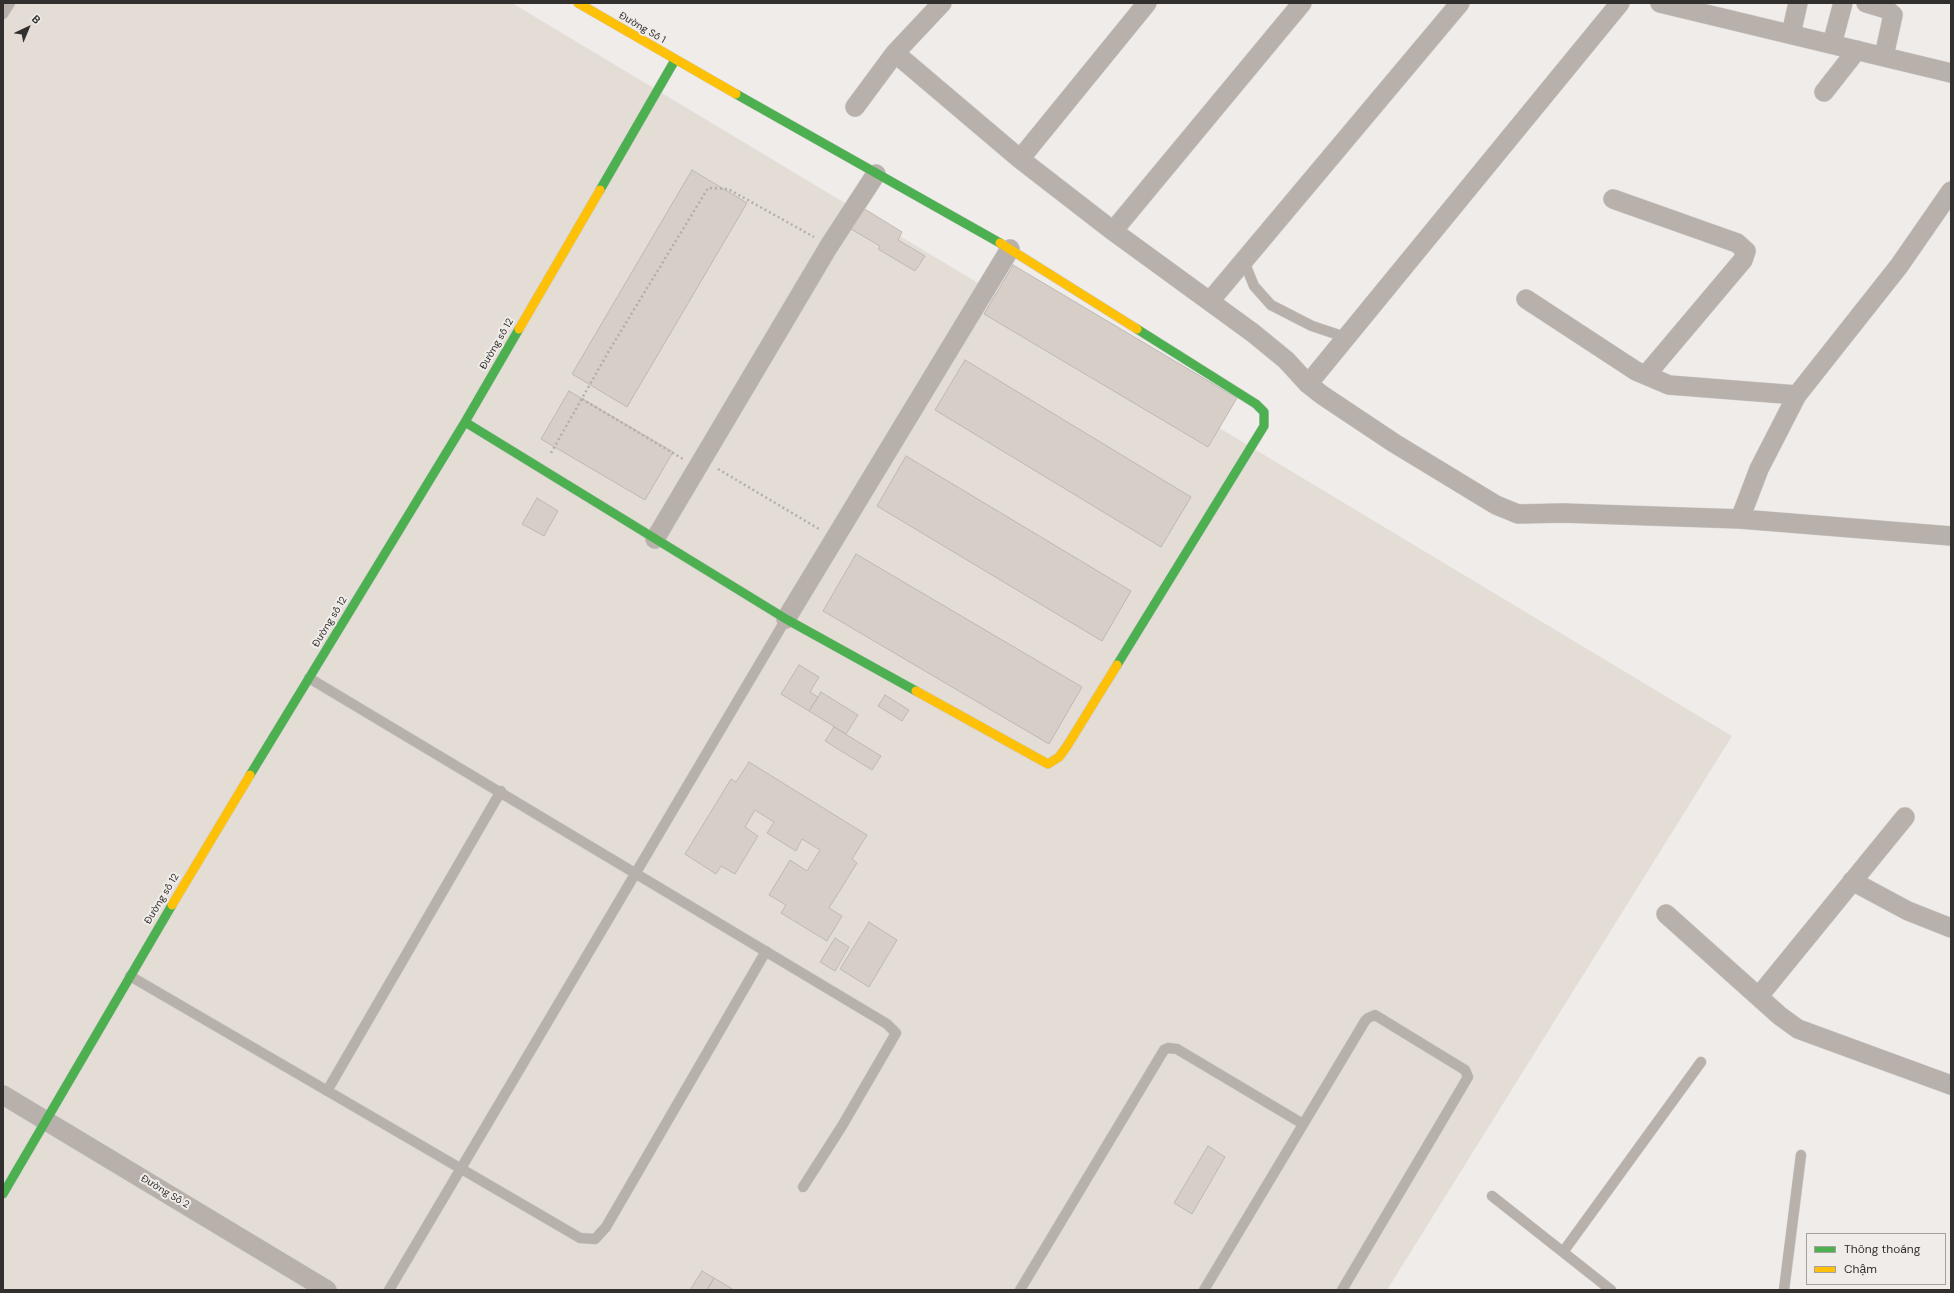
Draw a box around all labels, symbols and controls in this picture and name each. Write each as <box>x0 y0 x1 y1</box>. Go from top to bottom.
north arrow <box>8 8 48 48</box>
street label: Đường Số 1 <box>617 10 667 46</box>
text: B <box>29 12 44 27</box>
street label: Đường số 12 <box>478 316 516 372</box>
street label: Đường số 12 <box>310 595 350 649</box>
street label: Đường số 12 <box>142 872 182 926</box>
street label: Đường Số 2 <box>139 1173 191 1211</box>
legend <box>1806 1233 1946 1285</box>
text: Thông thoáng <box>1844 1241 1920 1257</box>
text: Chậm <box>1844 1261 1877 1277</box>

